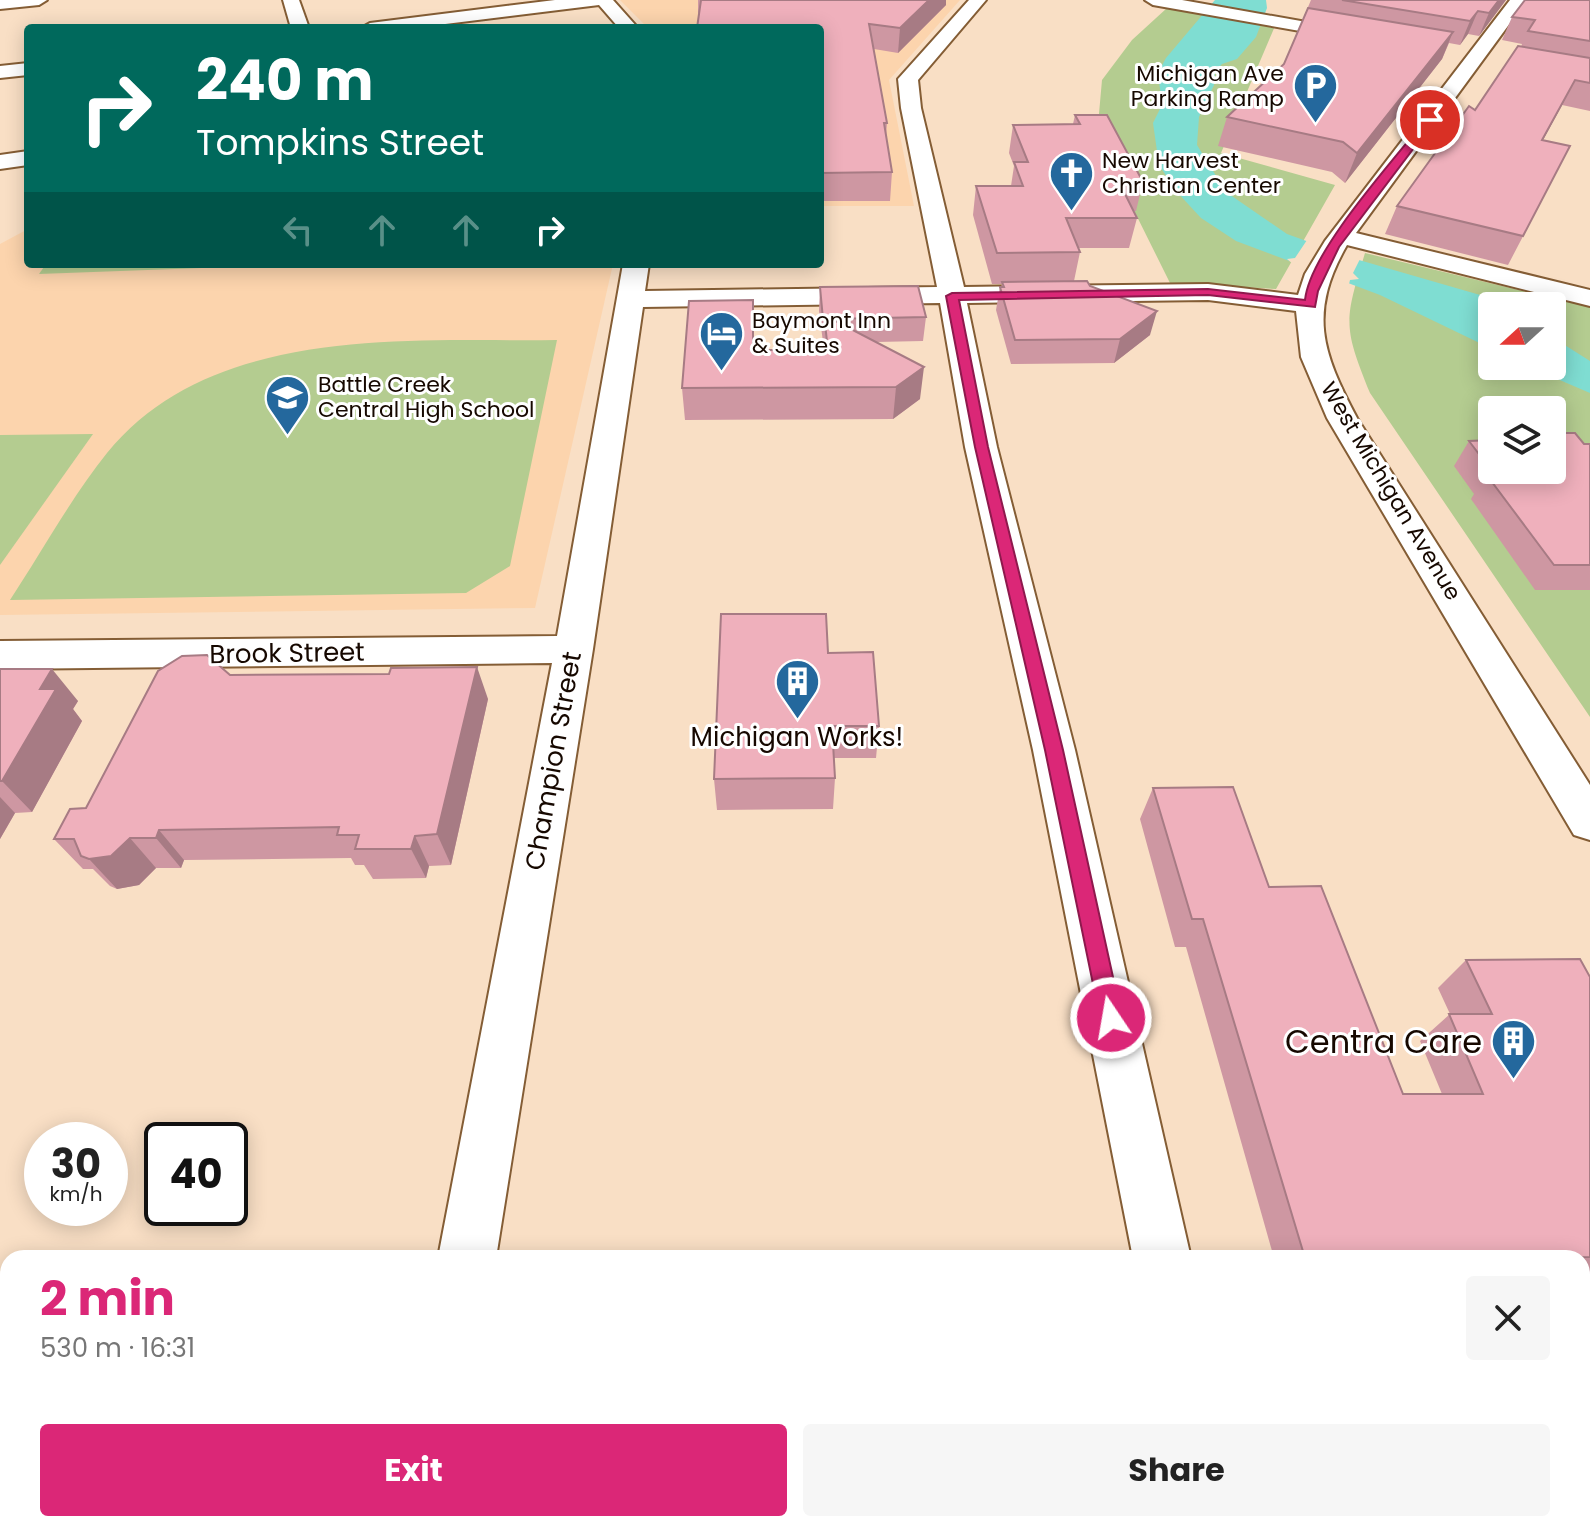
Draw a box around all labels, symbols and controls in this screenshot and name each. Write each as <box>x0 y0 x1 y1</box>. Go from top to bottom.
text: 240 m <box>196 41 374 120</box>
icon: right <box>64 56 168 160</box>
place label: Michigan Ave Parking Ramp <box>1131 58 1284 114</box>
parking icon: Michigan Ave Parking Ramp <box>1291 62 1339 125</box>
pin <box>1396 86 1464 154</box>
icon: arrive <box>1408 98 1452 142</box>
text: Tompkins Street <box>196 117 484 168</box>
place label: New Harvest Christian Center <box>1102 145 1281 201</box>
church icon: New Harvest Christian Center <box>1047 149 1095 212</box>
icon: left <box>276 208 320 252</box>
icon: ahead <box>360 208 404 252</box>
icon: ahead <box>444 208 488 252</box>
icon: right <box>528 208 572 252</box>
north arrow <box>1478 292 1566 380</box>
map controls <box>1478 292 1566 484</box>
place label: Baymont Inn & Suites <box>752 305 891 361</box>
hotel icon: Baymont Inn & Suites <box>697 309 745 372</box>
place label: Battle Creek Central High School <box>318 369 534 425</box>
school or university icon: Battle Creek Central High School <box>263 373 311 436</box>
street label: West Michigan Avenue <box>1313 376 1469 606</box>
button: layers <box>1478 396 1566 484</box>
street label: Brook Street <box>209 634 365 672</box>
street label: Champion Street <box>516 649 590 873</box>
building icon: Michigan Works! <box>773 658 821 721</box>
place label: Michigan Works! <box>691 719 903 755</box>
position arrow <box>1069 976 1153 1060</box>
building icon: Centra Care <box>1489 1017 1537 1080</box>
place label: Centra Care <box>1285 1019 1482 1064</box>
speed limit sign: 40 <box>144 1122 248 1226</box>
text: 30 <box>51 1136 101 1192</box>
text: km/h <box>49 1180 103 1208</box>
text: 2 min <box>40 1265 175 1332</box>
button: close <box>1466 1276 1550 1360</box>
text: 530 m · 16:31 <box>40 1330 195 1366</box>
button: Exit <box>40 1424 787 1516</box>
button: Share <box>803 1424 1550 1516</box>

